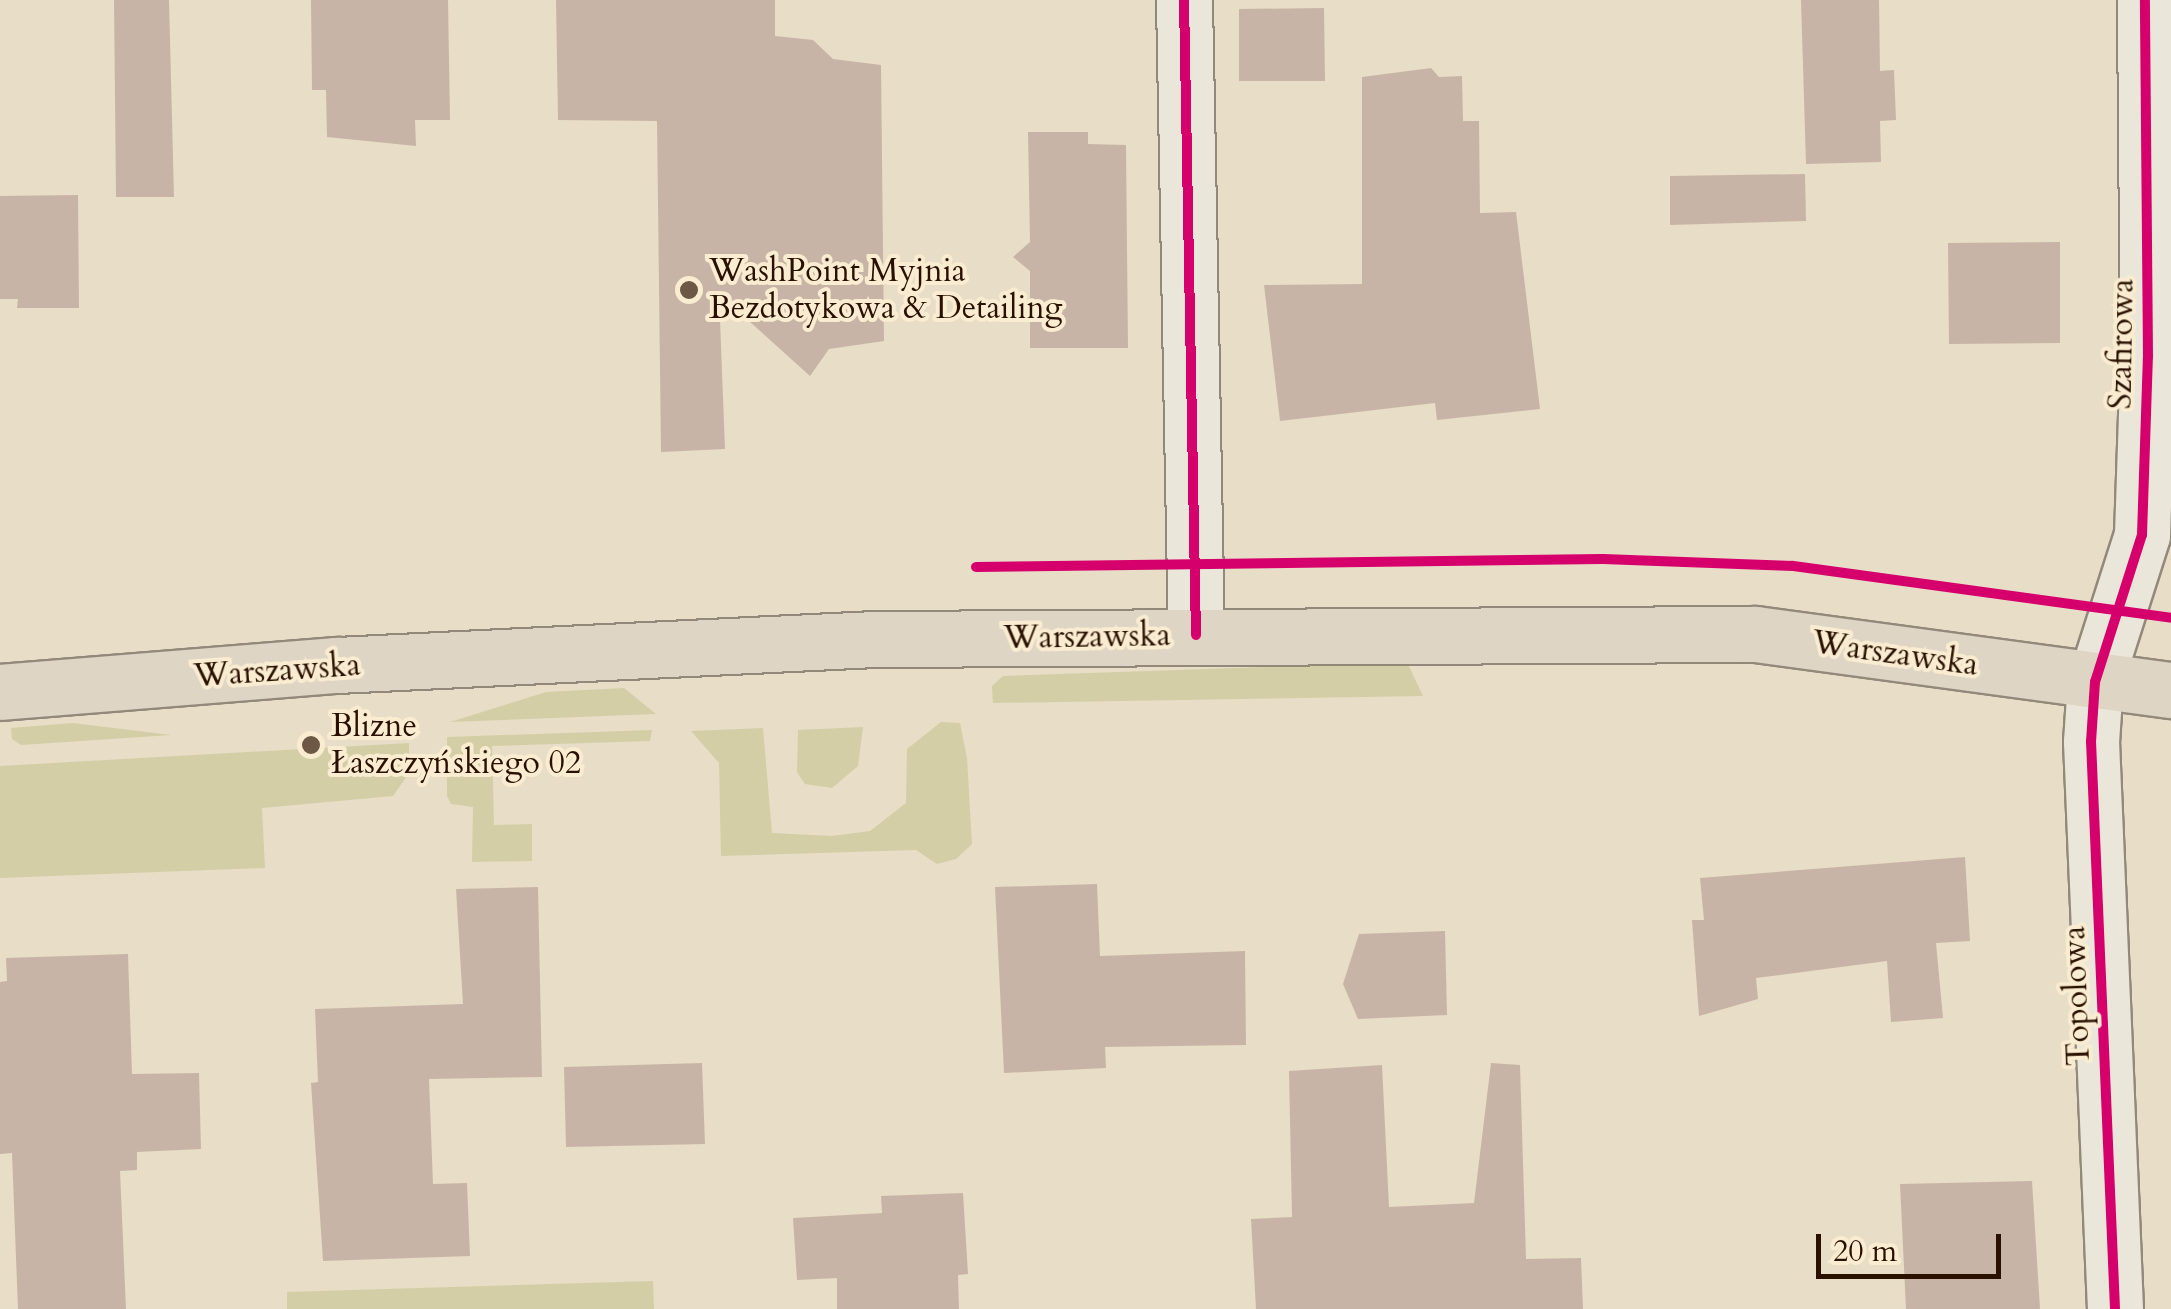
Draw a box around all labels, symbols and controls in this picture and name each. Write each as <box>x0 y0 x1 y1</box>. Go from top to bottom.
place label: WashPoint Myjnia Bezdotykowa & Detailing <box>709 253 1063 328</box>
street label: Szafirowa <box>2102 278 2142 410</box>
marker: WashPoint Myjnia Bezdotykowa & Detailing <box>678 279 700 301</box>
street label: Warszawska <box>1003 616 1171 658</box>
street label: Warszawska <box>1810 623 1980 685</box>
street label: Warszawska <box>192 646 362 696</box>
place label: Blizne Łaszczyńskiego 02 <box>331 708 581 783</box>
marker: Blizne Łaszczyńskiego 02 <box>300 734 322 756</box>
street label: Topolowa <box>2055 925 2099 1067</box>
scale bar <box>1821 1214 2006 1276</box>
text: 20 m <box>1833 1231 1897 1272</box>

